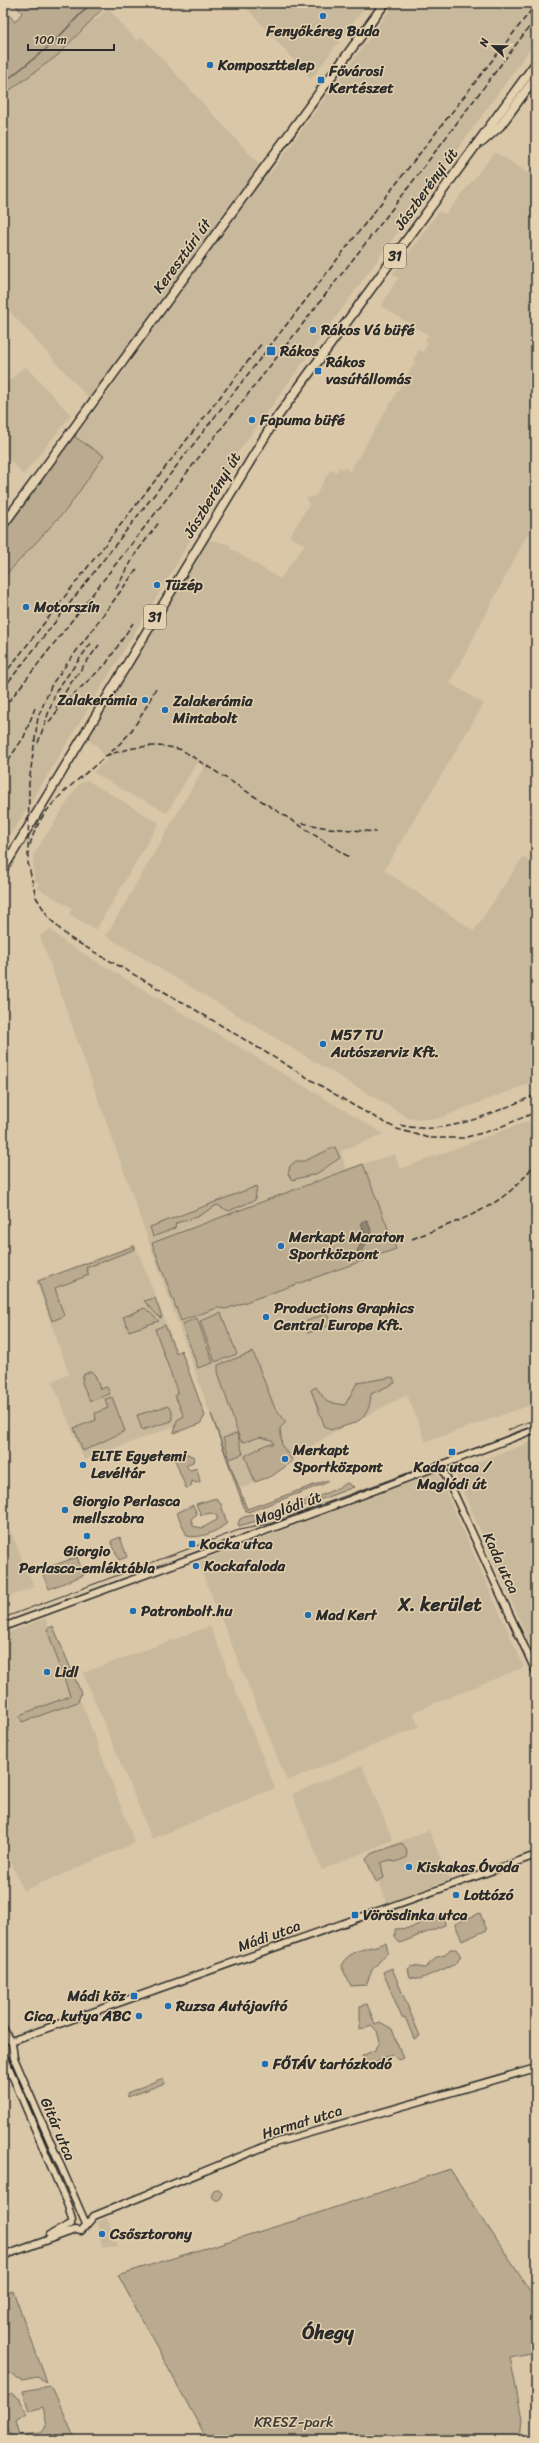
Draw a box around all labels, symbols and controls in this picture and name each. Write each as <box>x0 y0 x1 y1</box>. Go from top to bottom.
marker: Fenyőkéreg Buda <box>318 11 328 21</box>
place label: Fenyőkéreg Buda <box>265 18 380 44</box>
scale bar <box>28 26 114 52</box>
north arrow <box>473 26 513 66</box>
text: 100 m <box>34 29 67 51</box>
text: N <box>474 35 495 50</box>
place label: Komposzttelep <box>217 52 315 78</box>
place label: Fővárosi Kertészet <box>328 58 394 101</box>
marker: Komposzttelep <box>205 60 215 70</box>
marker: Fővárosi Kertészet <box>316 75 326 85</box>
street label: Jászberényi út <box>387 142 465 237</box>
street label: Keresztúri út <box>146 212 219 299</box>
road number: 31 <box>384 244 406 268</box>
place label: Rákos Vá büfé <box>320 317 415 343</box>
marker: Rákos Vá büfé <box>308 325 318 335</box>
place label: Rákos <box>279 338 320 364</box>
marker: Rákos <box>265 345 277 357</box>
place label: Rákos vasútállomás <box>325 349 412 392</box>
marker: Rákos vasútállomás <box>313 366 323 376</box>
place label: Fapuma büfé <box>259 407 345 433</box>
marker: Fapuma büfé <box>247 415 257 425</box>
street label: Jászberényi út <box>175 447 248 544</box>
place label: Tüzép <box>165 572 203 598</box>
marker: Tüzép <box>152 580 162 590</box>
place label: Motorszín <box>33 594 101 620</box>
marker: Motorszín <box>21 602 31 612</box>
road number: 31 <box>144 605 166 629</box>
place label: Zalakerámia <box>56 687 137 713</box>
place label: Zalakerámia Mintabolt <box>172 688 253 731</box>
marker: Zalakerámia <box>140 695 150 705</box>
marker: Zalakerámia Mintabolt <box>160 705 170 715</box>
place label: M57 TU Autószerviz Kft. <box>330 1022 439 1065</box>
marker: M57 TU Autószerviz Kft. <box>318 1039 328 1049</box>
place label: Merkapt Maraton Sportközpont <box>288 1224 405 1267</box>
marker: Merkapt Maraton Sportközpont <box>276 1241 286 1251</box>
place label: Productions Graphics Central Europe Kft. <box>273 1295 415 1338</box>
marker: Productions Graphics Central Europe Kft. <box>261 1312 271 1322</box>
place label: Merkapt Sportközpont <box>292 1437 383 1480</box>
place label: ELTE Egyetemi Levéltár <box>91 1443 187 1486</box>
marker: Kada utca / Maglódi út <box>447 1447 457 1457</box>
marker: Merkapt Sportközpont <box>280 1454 290 1464</box>
place label: Kada utca / Maglódi út <box>413 1454 493 1497</box>
marker: ELTE Egyetemi Levéltár <box>78 1460 88 1470</box>
street label: Maglódi út <box>251 1484 326 1532</box>
place label: Giorgio Perlasca mellszobra <box>72 1488 181 1531</box>
marker: Giorgio Perlasca mellszobra <box>60 1505 70 1515</box>
street label: Kada utca <box>475 1528 527 1599</box>
marker: Giorgio Perlasca-emléktábla <box>82 1531 92 1541</box>
place label: Kocka utca <box>199 1531 273 1557</box>
place label: Giorgio Perlasca-emléktábla <box>19 1538 155 1581</box>
marker: Kocka utca <box>187 1539 197 1549</box>
place label: Kockafaloda <box>203 1553 286 1579</box>
marker: Kockafaloda <box>191 1561 201 1571</box>
district label: X. kerület <box>397 1588 482 1621</box>
place label: Patronbolt.hu <box>141 1598 233 1624</box>
place label: Mad Kert <box>315 1602 378 1628</box>
marker: Patronbolt.hu <box>128 1606 138 1616</box>
marker: Mad Kert <box>303 1610 313 1620</box>
place label: Lidl <box>55 1659 79 1685</box>
marker: Lidl <box>42 1667 52 1677</box>
place label: Kiskakas Óvoda <box>416 1854 519 1880</box>
marker: Kiskakas Óvoda <box>404 1862 414 1872</box>
place label: Lottózó <box>464 1882 514 1908</box>
marker: Lottózó <box>451 1890 461 1900</box>
place label: Vörösdinka utca <box>363 1902 468 1928</box>
marker: Vörösdinka utca <box>350 1910 360 1920</box>
street label: Mádi utca <box>234 1912 305 1959</box>
place label: Mádi köz <box>67 1983 127 2009</box>
marker: Mádi köz <box>129 1991 139 2001</box>
place label: Ruzsa Autójavító <box>175 1993 288 2019</box>
marker: Ruzsa Autójavító <box>163 2001 173 2011</box>
place label: Cica, kutya ABC <box>24 2003 132 2029</box>
marker: Cica, kutya ABC <box>134 2011 144 2021</box>
place label: FŐTÁV tartózkodó <box>272 2051 392 2077</box>
marker: FŐTÁV tartózkodó <box>260 2059 270 2069</box>
street label: Gitár utca <box>33 2093 83 2165</box>
street label: Harmat utca <box>259 2097 346 2147</box>
place label: Csősztorony <box>109 2221 193 2247</box>
marker: Csősztorony <box>97 2229 107 2239</box>
district label: Óhegy <box>302 2316 355 2349</box>
park label: KRESZ-park <box>254 2409 334 2435</box>

